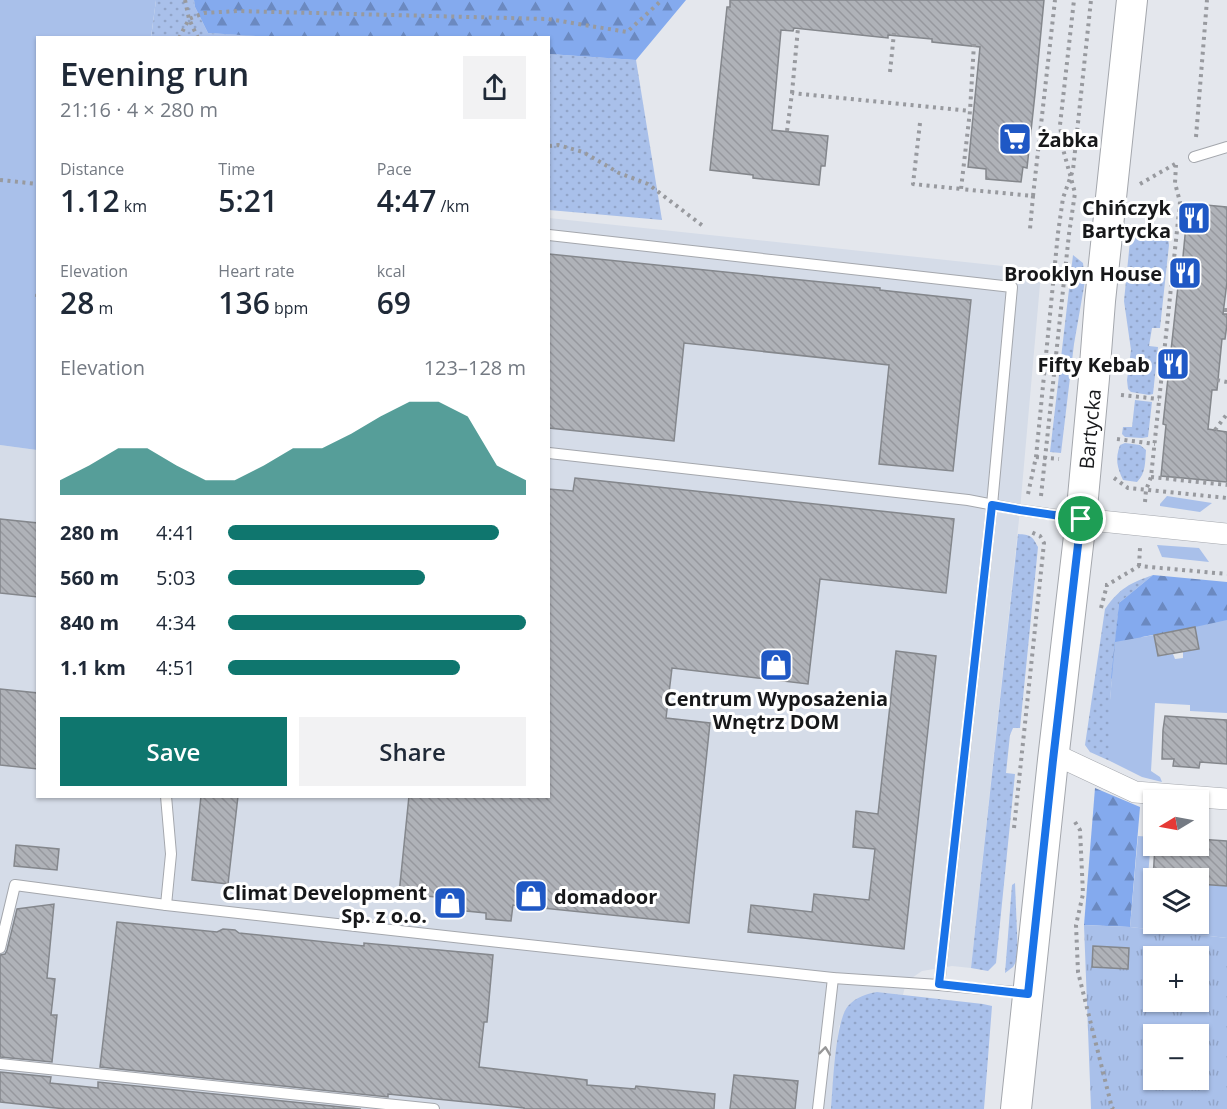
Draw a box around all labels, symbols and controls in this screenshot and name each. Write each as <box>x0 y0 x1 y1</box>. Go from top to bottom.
text: Evening run <box>60 51 249 96</box>
button: share <box>463 56 526 119</box>
text: 21:16 · 4 × 280 m <box>60 96 218 123</box>
supermarket icon: Żabka <box>997 121 1033 157</box>
place label: Żabka <box>1038 126 1099 153</box>
text: Distance <box>60 158 124 180</box>
text: Time <box>218 158 255 180</box>
text: Pace <box>377 158 412 180</box>
text: 1.12 <box>60 180 120 221</box>
text: 5:21 <box>218 180 278 221</box>
text: 4:47 <box>377 180 436 221</box>
place label: Chińczyk Bartycka <box>1082 194 1172 244</box>
text: km <box>120 195 147 217</box>
text: /km <box>436 195 470 217</box>
restaurant icon: Chińczyk Bartycka <box>1176 200 1212 236</box>
restaurant icon: Brooklyn House <box>1167 255 1203 291</box>
text: Elevation <box>60 260 128 282</box>
text: Heart rate <box>218 260 295 282</box>
text: kcal <box>377 260 406 282</box>
place label: Brooklyn House <box>1004 260 1162 287</box>
text: 28 <box>60 282 94 323</box>
text: 136 <box>218 282 270 323</box>
text: 69 <box>377 282 411 323</box>
text: m <box>94 297 113 319</box>
text: bpm <box>270 297 308 319</box>
restaurant icon: Fifty Kebab <box>1155 346 1191 382</box>
place label: Fifty Kebab <box>1037 351 1150 378</box>
text: Elevation <box>60 354 145 381</box>
text: 123–128 m <box>424 354 526 381</box>
street label: Bartycka <box>1072 388 1106 470</box>
pin <box>1055 493 1106 544</box>
icon: arrive <box>1064 502 1097 535</box>
text: 280 m <box>60 519 119 546</box>
text: 4:41 <box>156 519 196 546</box>
text: 560 m <box>60 564 119 591</box>
text: 5:03 <box>156 564 196 591</box>
text: 840 m <box>60 609 119 636</box>
text: 4:34 <box>156 609 196 636</box>
shop icon: Centrum Wyposażenia Wnętrz DOM <box>758 647 794 683</box>
text: 1.1 km <box>60 654 126 681</box>
text: 4:51 <box>156 654 196 681</box>
place label: Centrum Wyposażenia Wnętrz DOM <box>664 685 888 735</box>
button: Save <box>60 717 287 786</box>
button: Share <box>299 717 526 786</box>
north arrow <box>1143 790 1209 856</box>
map controls <box>1143 790 1209 1090</box>
button: layers <box>1143 868 1209 934</box>
shop icon: domadoor <box>513 878 549 914</box>
place label: Climat Development Sp. z o.o. <box>222 879 427 929</box>
place label: domadoor <box>554 883 657 910</box>
shop icon: Climat Development Sp. z o.o. <box>432 885 468 921</box>
button: + <box>1143 946 1209 1012</box>
button: − <box>1143 1024 1209 1090</box>
one-way arrow <box>818 1046 831 1055</box>

